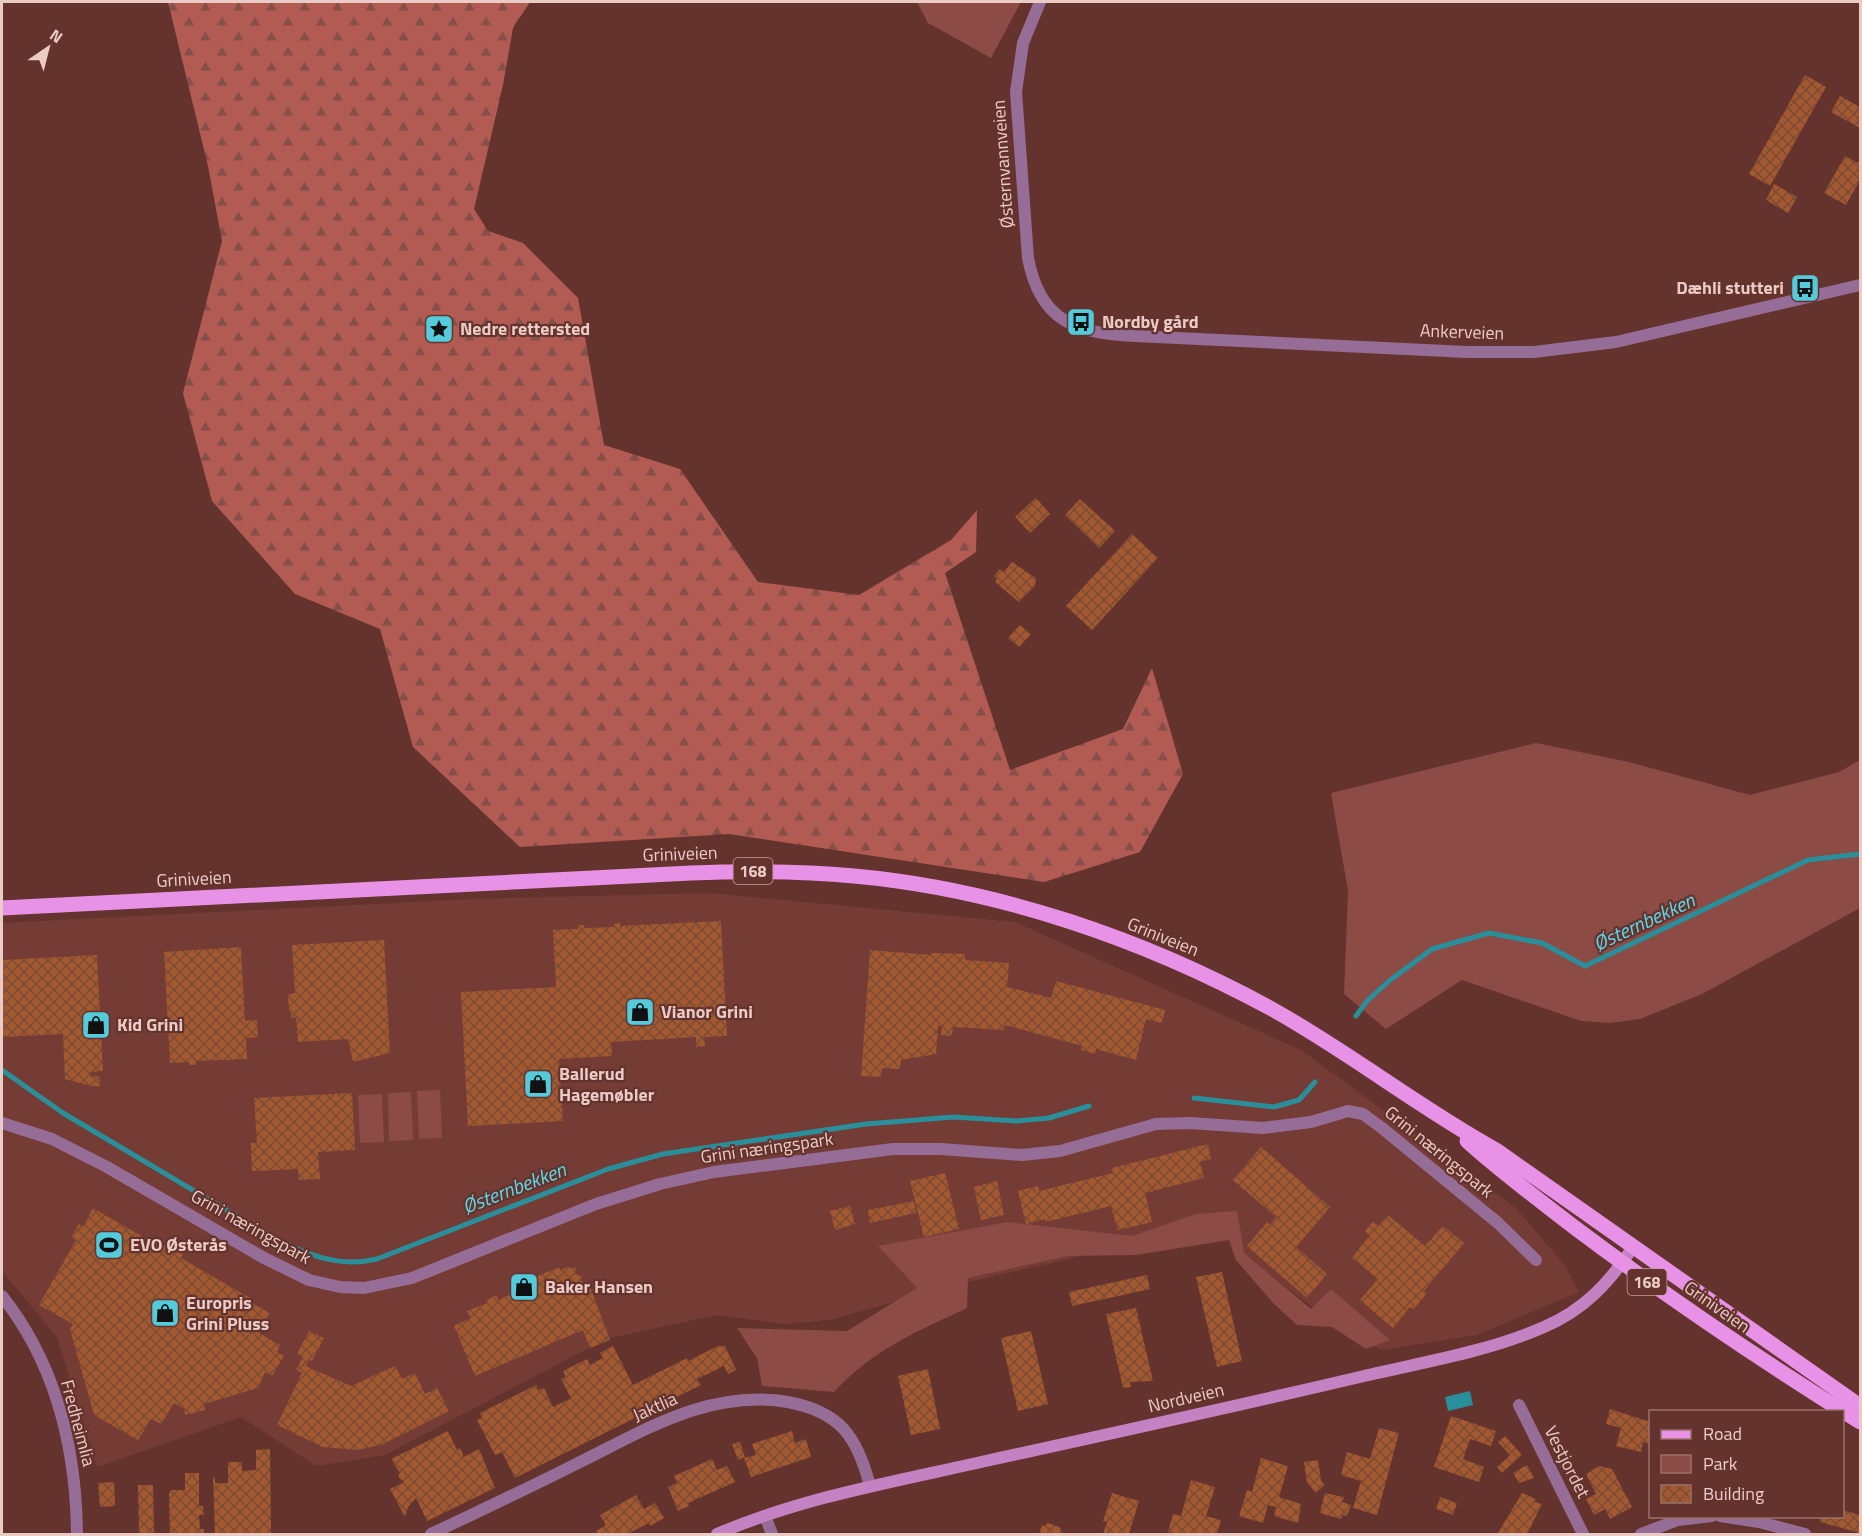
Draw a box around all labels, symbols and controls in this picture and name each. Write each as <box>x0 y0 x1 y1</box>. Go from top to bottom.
north arrow <box>18 18 78 78</box>
text: N <box>45 23 68 49</box>
street label: Østernvannveien <box>985 99 1020 229</box>
bus stop icon: Dæhli stutteri <box>1789 272 1821 304</box>
place label: Dæhli stutteri <box>1676 274 1784 301</box>
bus stop icon: Nordby gård <box>1065 306 1097 338</box>
place label: Nordby gård <box>1102 308 1199 335</box>
place icon: Nedre rettersted <box>423 313 455 345</box>
place label: Nedre rettersted <box>460 315 590 342</box>
street label: Ankerveien <box>1419 317 1505 346</box>
street label: Griniveien <box>642 839 718 868</box>
road number: 168 <box>734 858 772 884</box>
street label: Griniveien <box>156 863 232 894</box>
water label: Østernbekken <box>1588 884 1701 959</box>
street label: Griniveien <box>1123 910 1203 963</box>
shop icon: Vianor Grini <box>624 996 656 1028</box>
place label: Vianor Grini <box>661 998 753 1025</box>
shop icon: Kid Grini <box>80 1009 112 1041</box>
place label: Kid Grini <box>117 1011 183 1038</box>
place label: Ballerud Hagemøbler <box>559 1060 655 1108</box>
shop icon: Ballerud Hagemøbler <box>522 1068 554 1100</box>
street label: Grini næringspark <box>1379 1099 1500 1204</box>
street label: Grini næringspark <box>699 1125 835 1170</box>
water label: Østernbekken <box>457 1153 571 1222</box>
street label: Grini næringspark <box>186 1182 317 1271</box>
sports icon: EVO Østerås <box>93 1229 125 1261</box>
place label: EVO Østerås <box>130 1231 227 1258</box>
road number: 168 <box>1628 1269 1666 1295</box>
shop icon: Baker Hansen <box>508 1271 540 1303</box>
place label: Baker Hansen <box>545 1273 653 1300</box>
street label: Griniveien <box>1679 1274 1756 1339</box>
place label: Europris Grini Pluss <box>186 1289 269 1337</box>
shop icon: Europris Grini Pluss <box>149 1297 181 1329</box>
street label: Nordveien <box>1145 1376 1227 1419</box>
street label: Fredheimlia <box>54 1377 103 1469</box>
street label: Jaktlia <box>628 1385 681 1428</box>
legend <box>1649 1410 1844 1518</box>
text: Road <box>1703 1420 1742 1447</box>
street label: Vestjordet <box>1538 1421 1597 1503</box>
text: Park <box>1703 1450 1738 1477</box>
text: Building <box>1703 1480 1764 1507</box>

